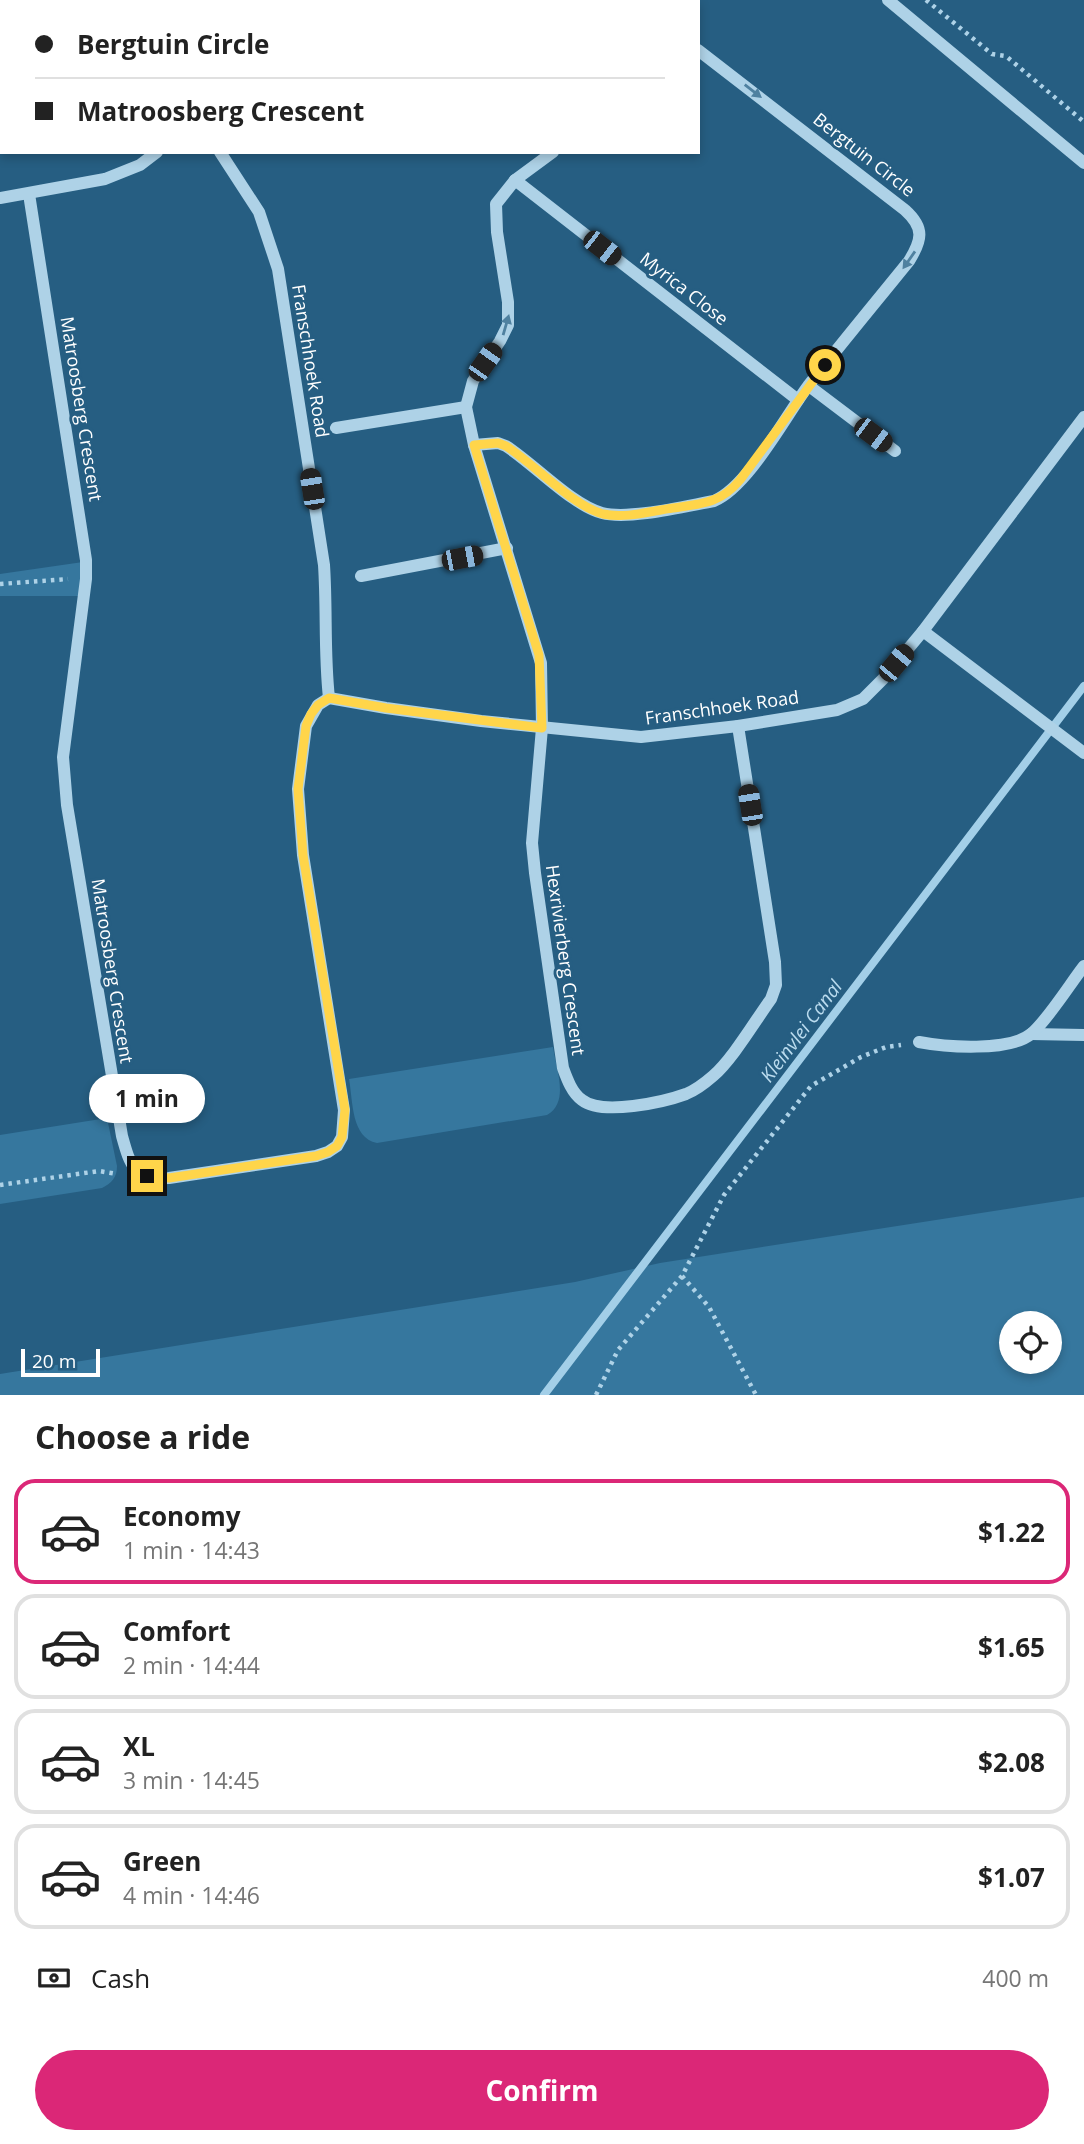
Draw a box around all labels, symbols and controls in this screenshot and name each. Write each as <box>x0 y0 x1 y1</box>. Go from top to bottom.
text: Bergtuin Circle <box>77 26 269 62</box>
one-way arrow <box>744 83 762 98</box>
text: Matroosberg Crescent <box>77 93 364 129</box>
street label: Bergtuin Circle <box>809 107 921 202</box>
car <box>579 227 626 269</box>
street label: Myrica Close <box>636 246 734 330</box>
one-way arrow <box>902 251 916 269</box>
street label: Franschhoek Road <box>287 282 335 439</box>
one-way arrow <box>501 314 511 335</box>
street label: Matroosberg Crescent <box>56 315 108 503</box>
car <box>465 339 506 385</box>
route start <box>809 349 841 381</box>
car <box>850 414 897 456</box>
car <box>299 467 326 511</box>
car <box>440 544 485 572</box>
car <box>875 640 918 686</box>
street label: Franschhoek Road <box>643 684 800 730</box>
car <box>737 783 764 827</box>
street label: Hexrivierberg Crescent <box>541 863 591 1057</box>
street label: Matroosberg Crescent <box>87 877 139 1065</box>
water label: Kleinvlei Canal <box>754 974 849 1087</box>
callout: 1 min <box>89 1074 205 1124</box>
text: 1 min <box>115 1082 179 1114</box>
route end <box>131 1160 163 1192</box>
map controls <box>999 1311 1062 1374</box>
button: locate <box>999 1311 1062 1374</box>
scale bar <box>21 1346 100 1378</box>
text: 20 m <box>32 1348 76 1374</box>
text: Choose a ride <box>35 1415 250 1458</box>
text: Economy <box>123 1498 241 1534</box>
icon: car <box>39 1500 102 1563</box>
text: $1.22 <box>978 1514 1045 1550</box>
text: 1 min · 14:43 <box>123 1534 260 1566</box>
text: Comfort <box>123 1613 230 1649</box>
icon: car <box>39 1615 102 1678</box>
text: $1.65 <box>978 1629 1045 1665</box>
text: 2 min · 14:44 <box>123 1649 260 1681</box>
text: XL <box>123 1728 155 1764</box>
icon: car <box>39 1730 102 1793</box>
text: $2.08 <box>978 1744 1045 1780</box>
text: 3 min · 14:45 <box>123 1764 260 1796</box>
text: Green <box>123 1843 201 1879</box>
icon: car <box>39 1845 102 1908</box>
text: $1.07 <box>978 1859 1045 1895</box>
text: 4 min · 14:46 <box>123 1879 260 1911</box>
icon: cash <box>35 1959 73 1997</box>
text: Cash <box>91 1960 150 1996</box>
text: 400 m <box>982 1962 1049 1994</box>
button: Confirm <box>35 2050 1049 2130</box>

